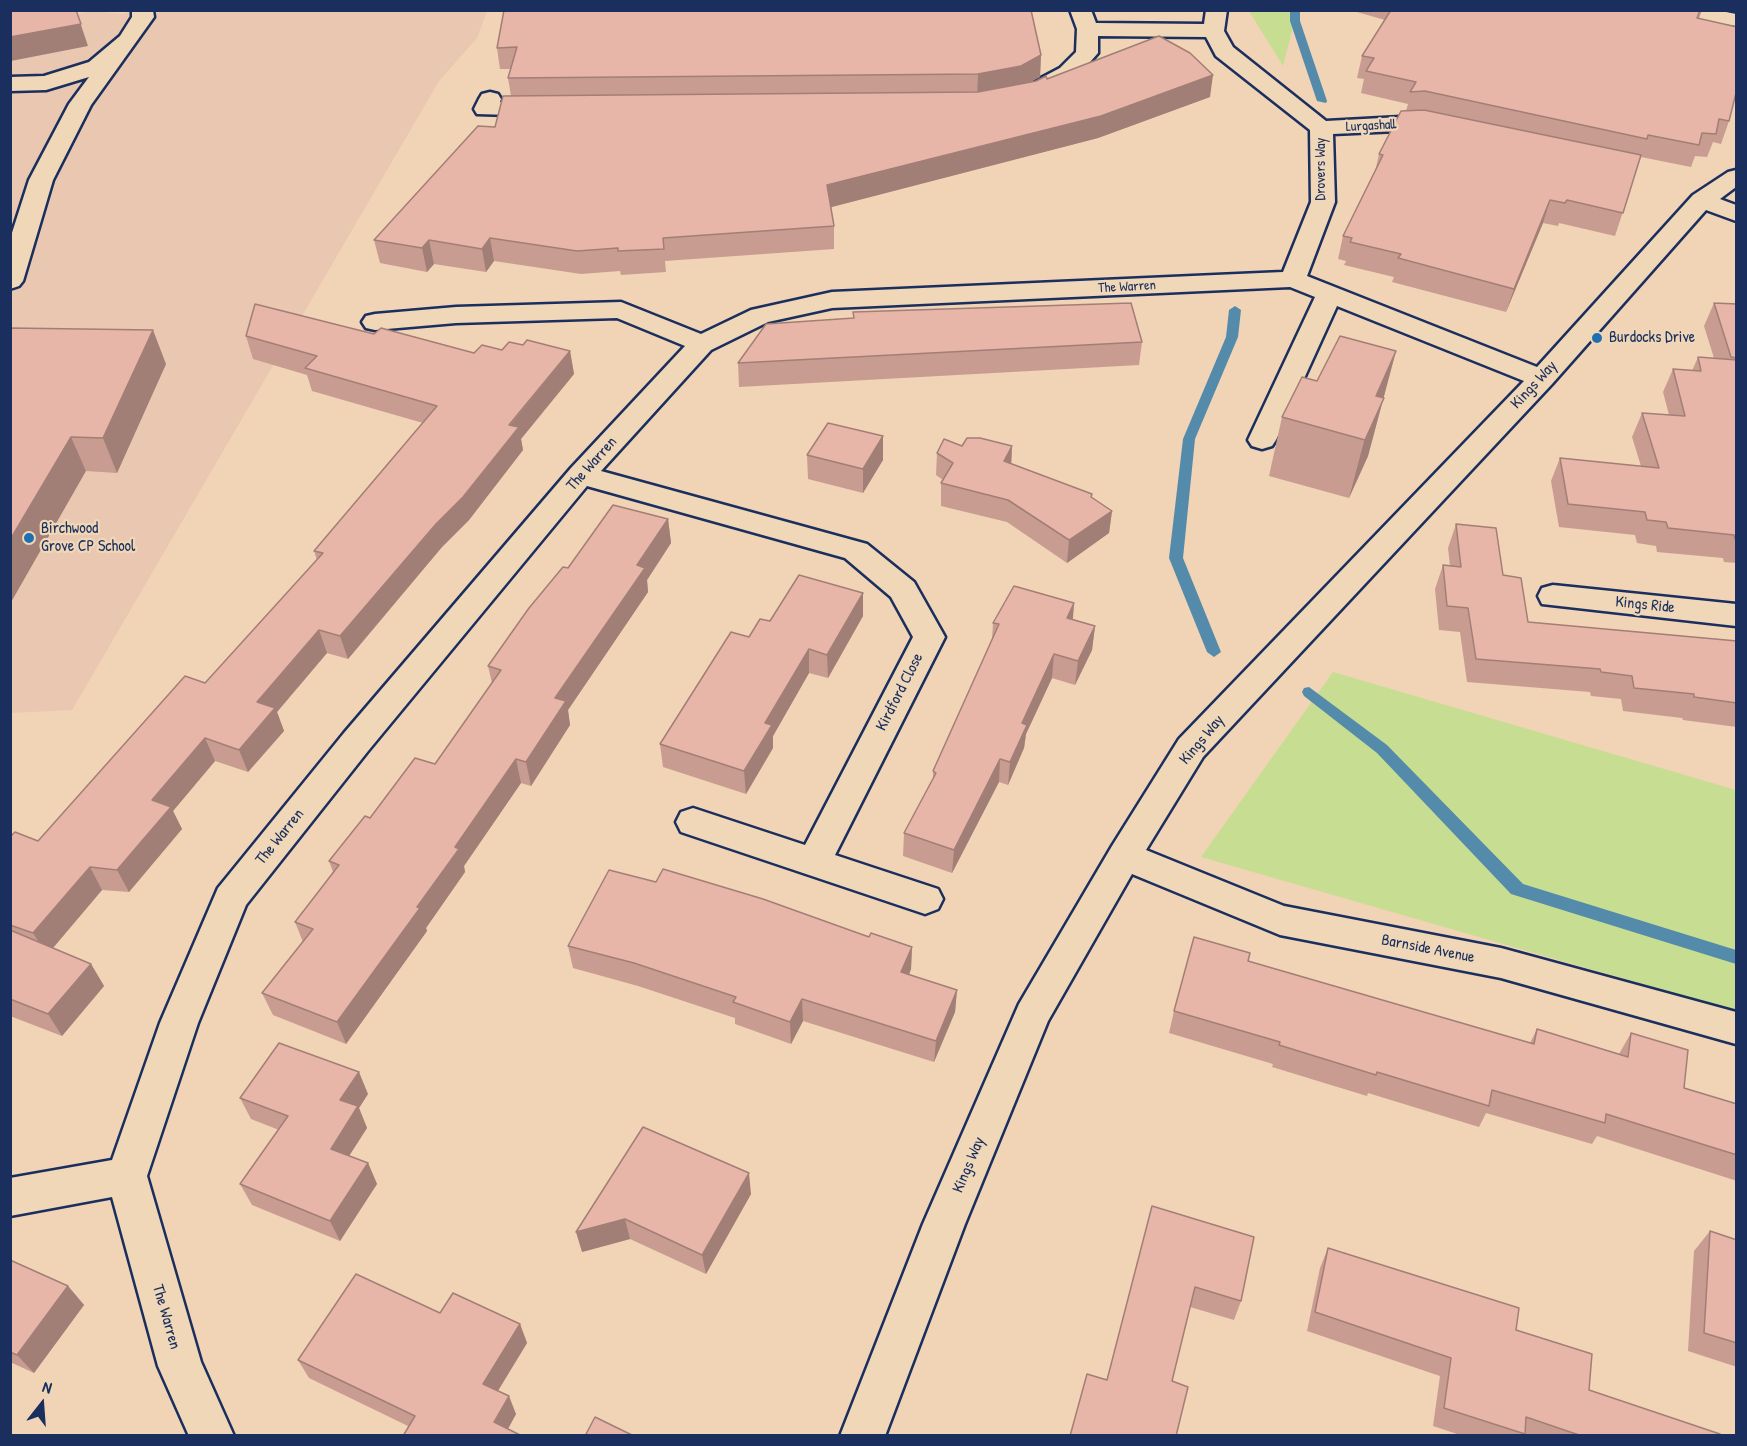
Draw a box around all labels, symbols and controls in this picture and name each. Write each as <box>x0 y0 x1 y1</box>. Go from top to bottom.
street label: Lurgashall <box>1345 116 1397 136</box>
street label: Drovers Way <box>1313 138 1329 200</box>
street label: The Warren <box>1098 277 1156 297</box>
place label: Burdocks Drive <box>1609 328 1695 348</box>
marker: Burdocks Drive <box>1590 331 1604 345</box>
street label: Kings Way <box>1507 357 1561 413</box>
street label: The Warren <box>563 433 621 495</box>
place label: Birchwood Grove CP School <box>41 519 135 557</box>
marker: Birchwood Grove CP School <box>22 531 36 545</box>
street label: Kings Ride <box>1614 592 1676 618</box>
street label: Kirdford Close <box>872 650 928 734</box>
street label: Kings Way <box>1176 711 1228 769</box>
street label: The Warren <box>252 805 308 869</box>
street label: Barnside Avenue <box>1380 931 1476 967</box>
street label: Kings Way <box>949 1134 989 1196</box>
street label: The Warren <box>148 1282 184 1352</box>
north arrow <box>12 1374 72 1434</box>
text: N <box>40 1375 55 1399</box>

